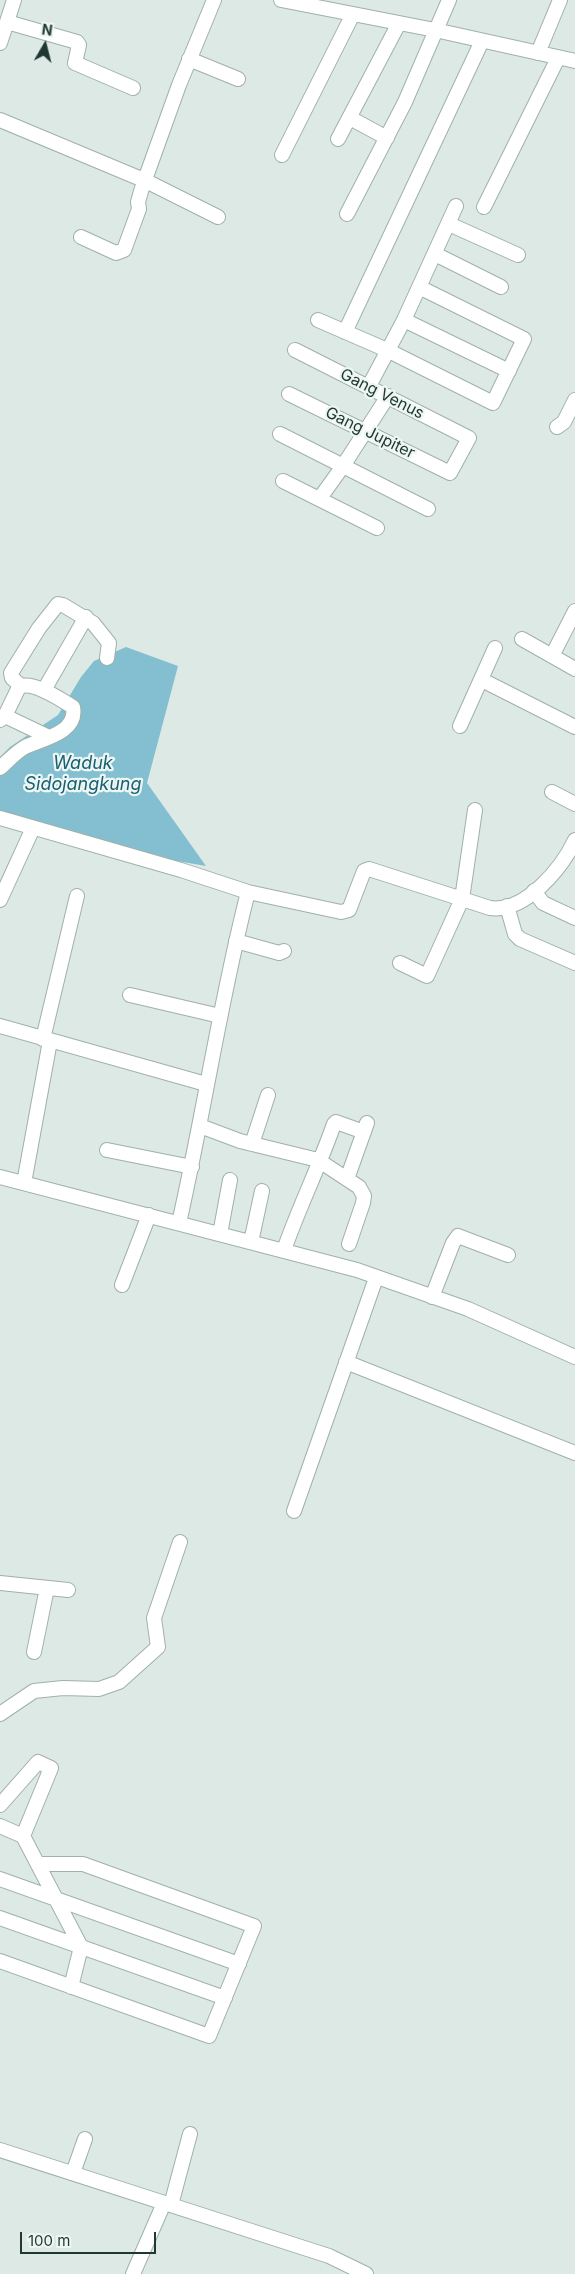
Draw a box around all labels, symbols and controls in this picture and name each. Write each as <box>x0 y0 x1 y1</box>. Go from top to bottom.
north arrow <box>20 20 70 70</box>
text: N <box>41 20 54 39</box>
street label: Gang Venus <box>337 365 427 423</box>
street label: Gang Jupiter <box>322 403 418 463</box>
water label: Waduk Sidojangkung <box>24 753 142 796</box>
scale bar <box>22 2222 159 2254</box>
text: 100 m <box>28 2231 70 2250</box>

